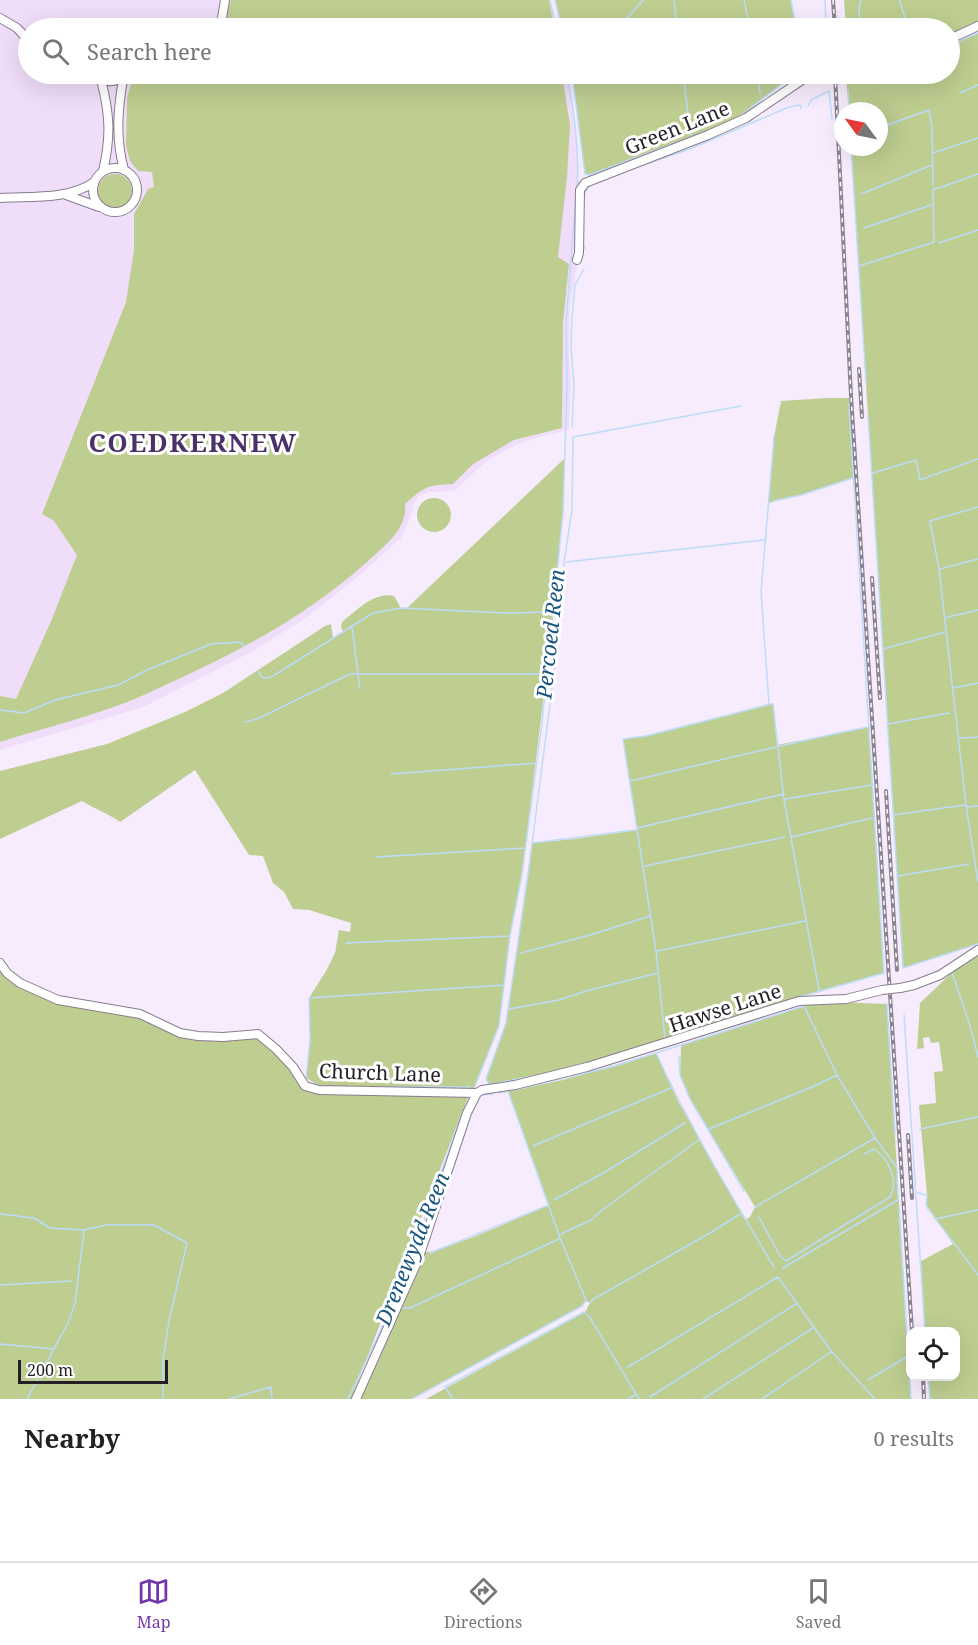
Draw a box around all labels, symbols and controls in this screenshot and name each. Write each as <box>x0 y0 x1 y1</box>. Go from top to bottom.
search box <box>18 18 960 84</box>
icon: search <box>39 35 72 68</box>
text: Search here <box>87 36 212 66</box>
street label: Green Lane <box>621 94 733 161</box>
north arrow <box>834 102 888 156</box>
district label: COEDKERNEW <box>88 424 298 460</box>
water label: Percoed Reen <box>529 567 571 701</box>
street label: Hawse Lane <box>665 977 784 1038</box>
street label: Church Lane <box>318 1057 442 1088</box>
water label: Drenewydd Reen <box>368 1167 456 1330</box>
map controls <box>906 1327 960 1381</box>
button: locate <box>906 1327 960 1381</box>
scale bar <box>18 1357 168 1384</box>
text: 200 m <box>27 1359 73 1381</box>
text: Nearby <box>24 1420 120 1456</box>
text: 0 results <box>874 1425 954 1452</box>
tab: Map <box>137 1575 171 1633</box>
tab: Directions <box>444 1575 522 1633</box>
tab: Saved <box>796 1575 841 1633</box>

